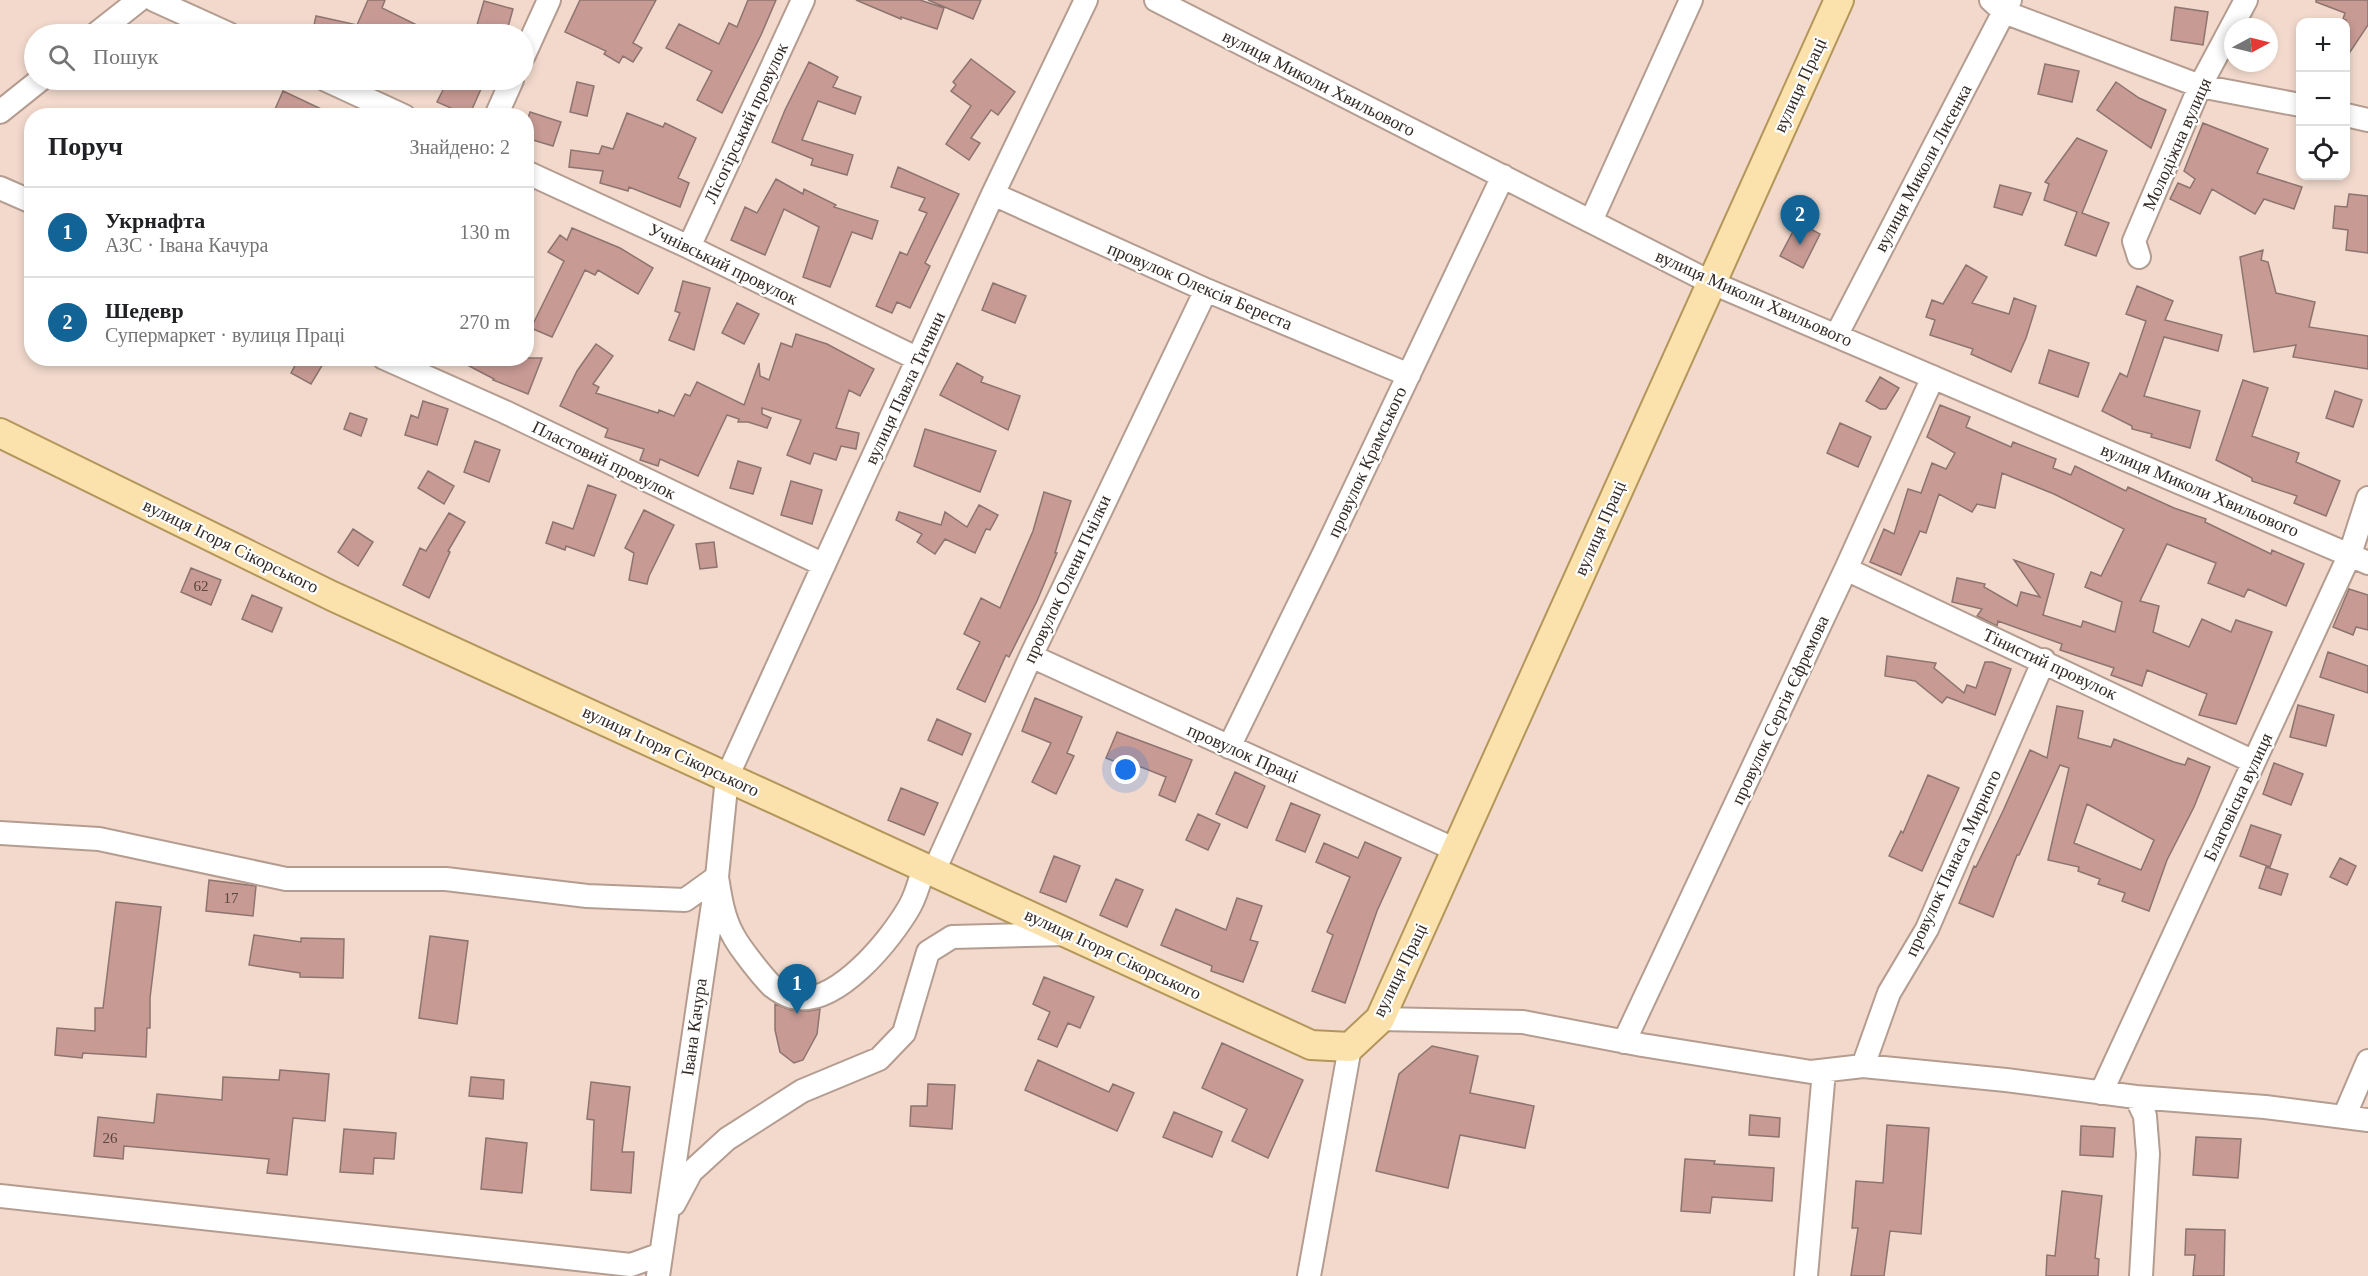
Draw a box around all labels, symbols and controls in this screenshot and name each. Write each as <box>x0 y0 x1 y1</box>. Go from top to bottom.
north arrow <box>2224 18 2278 72</box>
map controls <box>2296 18 2350 180</box>
button: + <box>2296 18 2350 72</box>
search box <box>24 24 534 90</box>
street label: вулиця Миколи Хвильового <box>1220 26 1418 140</box>
street label: вулиця Праці <box>1769 35 1831 135</box>
street label: Лісогірський провулок <box>700 39 792 206</box>
icon: search <box>45 41 78 74</box>
text: Пошук <box>93 44 159 69</box>
button: − <box>2296 72 2350 126</box>
street label: Молодіжна вулиця <box>2139 75 2215 213</box>
street label: вулиця Миколи Лисенка <box>1870 81 1976 255</box>
button: locate <box>2296 126 2350 180</box>
text: Поруч <box>48 132 123 161</box>
text: Знайдено: 2 <box>409 136 510 158</box>
pin: 2 <box>1780 196 1820 245</box>
text: Укрнафта <box>105 208 205 233</box>
street label: Учнівський провулок <box>645 219 801 309</box>
text: 1 <box>63 221 73 243</box>
text: 130 m <box>459 221 510 243</box>
text: АЗС · Івана Качура <box>105 234 268 256</box>
street label: провулок Олексія Береста <box>1105 238 1295 334</box>
street label: вулиця Миколи Хвильового <box>1653 246 1855 350</box>
text: Шедевр <box>105 298 184 323</box>
street label: вулиця Павла Тичини <box>861 308 949 467</box>
text: 2 <box>63 311 73 333</box>
text: 270 m <box>459 311 510 333</box>
text: Супермаркет · вулиця Праці <box>105 324 345 346</box>
street label: провулок Крамського <box>1323 383 1411 541</box>
street label: Пластовий провулок <box>529 417 679 504</box>
street label: вулиця Миколи Хвильового <box>2098 439 2302 541</box>
street label: вулиця Праці <box>1570 477 1630 579</box>
street label: провулок Олени Пчілки <box>1019 491 1115 666</box>
street label: вулиця Ігоря Сікорського <box>140 495 322 597</box>
house number: 62 <box>194 578 209 594</box>
street label: провулок Сергія Єфремова <box>1727 612 1833 808</box>
street label: Тінистий провулок <box>1980 624 2120 704</box>
street label: вулиця Ігоря Сікорського <box>579 701 763 801</box>
street label: провулок Праці <box>1184 720 1302 786</box>
street label: Благовісна вулиця <box>2200 730 2276 864</box>
your location <box>1111 755 1140 784</box>
street label: провулок Панаса Мирного <box>1901 767 2005 959</box>
house number: 17 <box>224 890 239 906</box>
street label: вулиця Ігоря Сікорського <box>1021 904 1205 1004</box>
street label: вулиця Праці <box>1369 920 1431 1020</box>
pin: 1 <box>778 964 816 1014</box>
street label: Івана Качура <box>677 977 711 1077</box>
house number: 26 <box>103 1130 118 1146</box>

